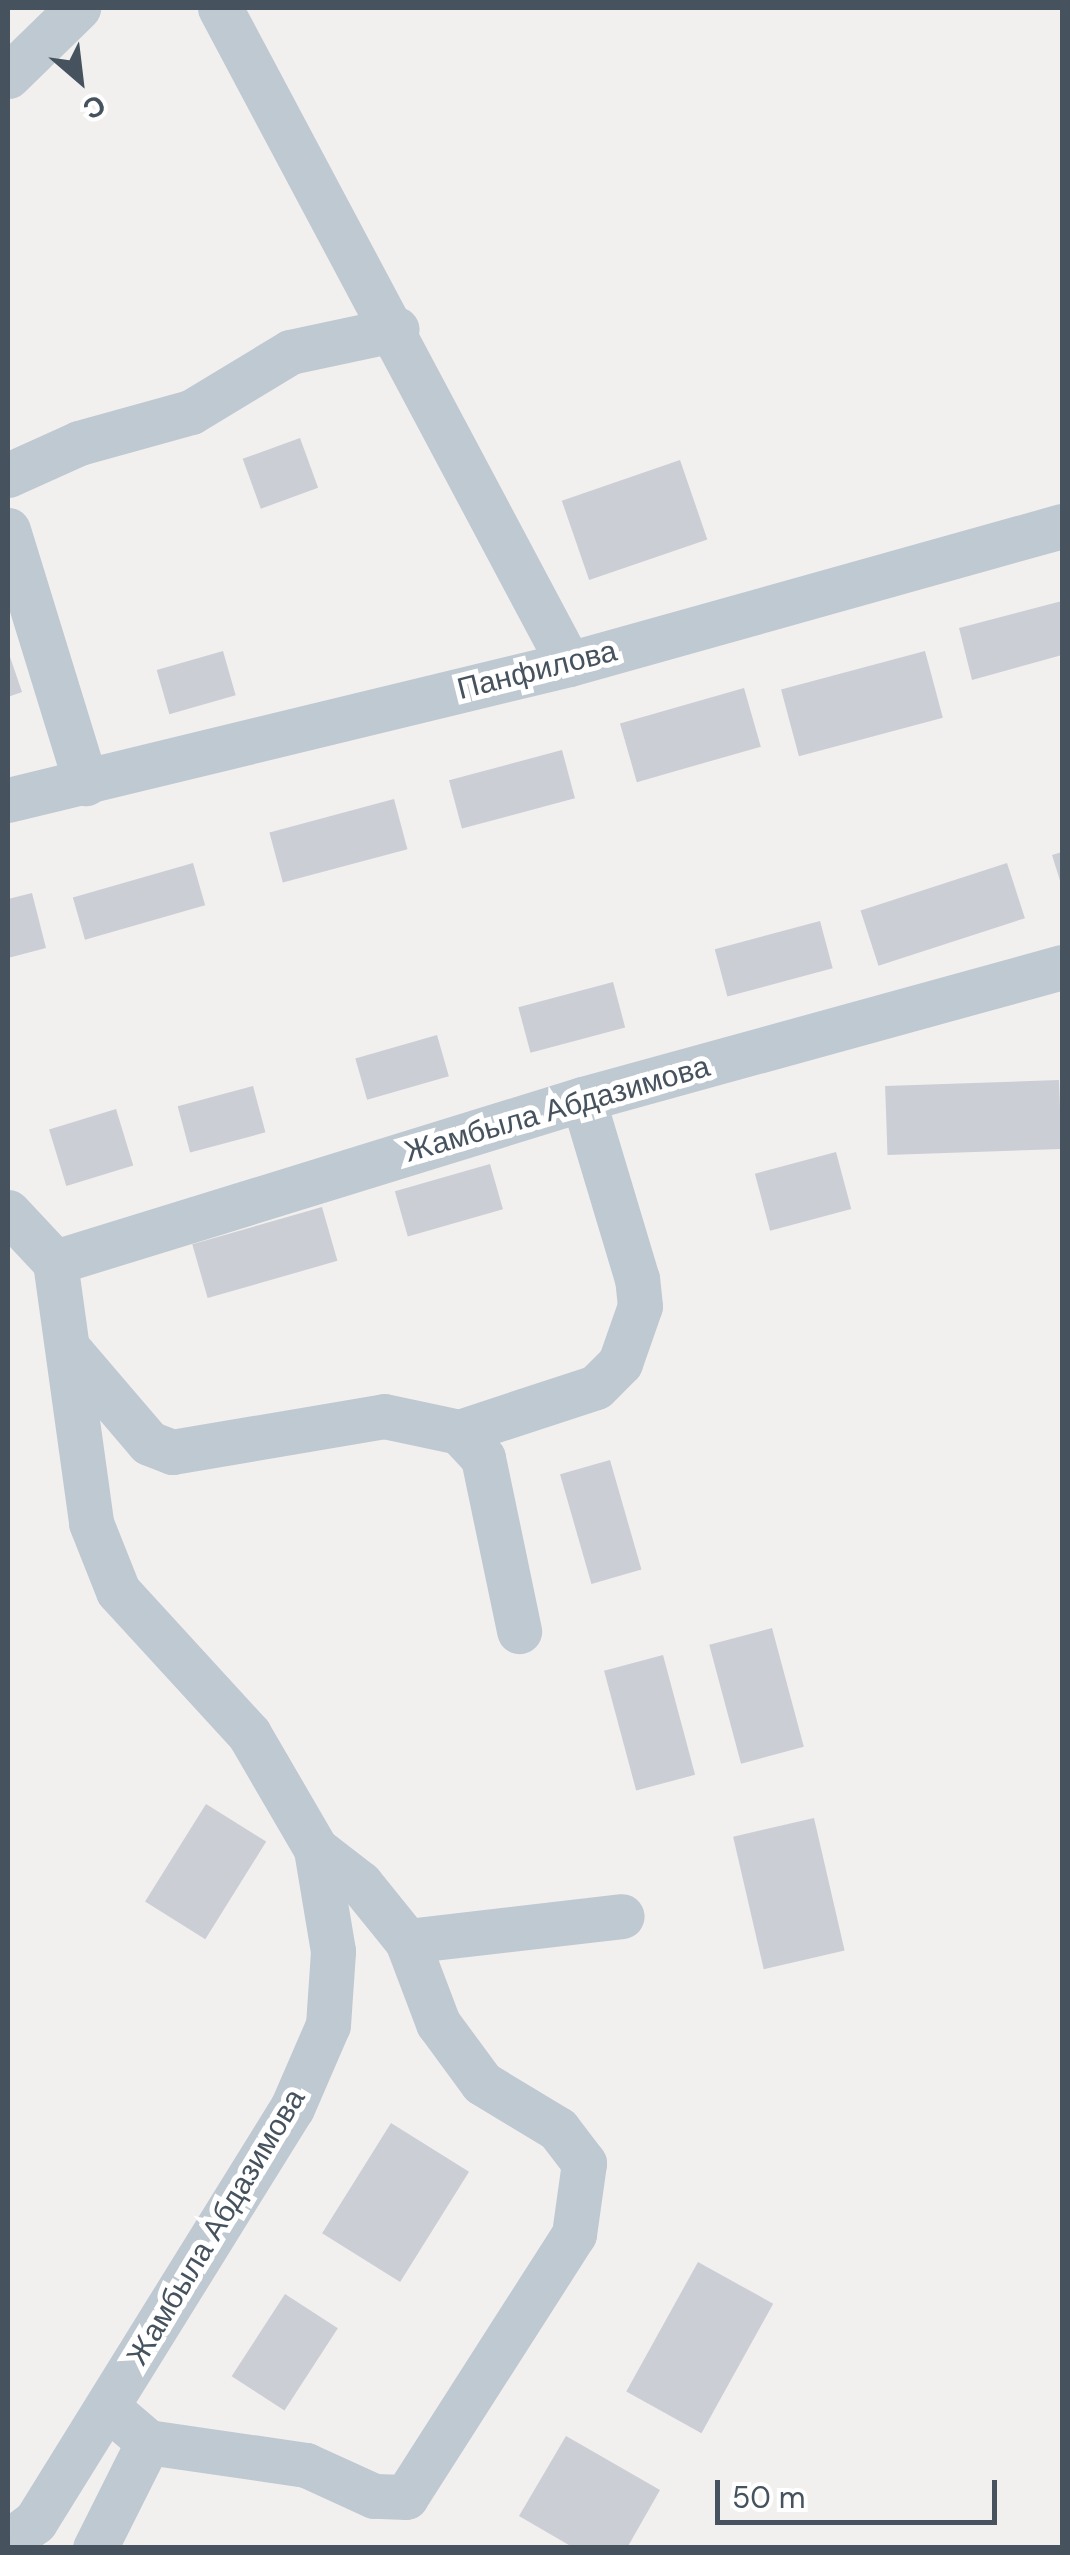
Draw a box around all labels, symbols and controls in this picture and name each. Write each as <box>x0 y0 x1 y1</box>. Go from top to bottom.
north arrow <box>30 30 130 130</box>
text: С <box>77 86 112 128</box>
street label: Панфилова <box>454 633 620 707</box>
street label: Жамбыла Абдазимова <box>400 1048 714 1170</box>
street label: Жамбыла Абдазимова <box>119 2082 313 2372</box>
scale bar <box>720 2460 1002 2522</box>
text: 50 m <box>732 2478 806 2517</box>

